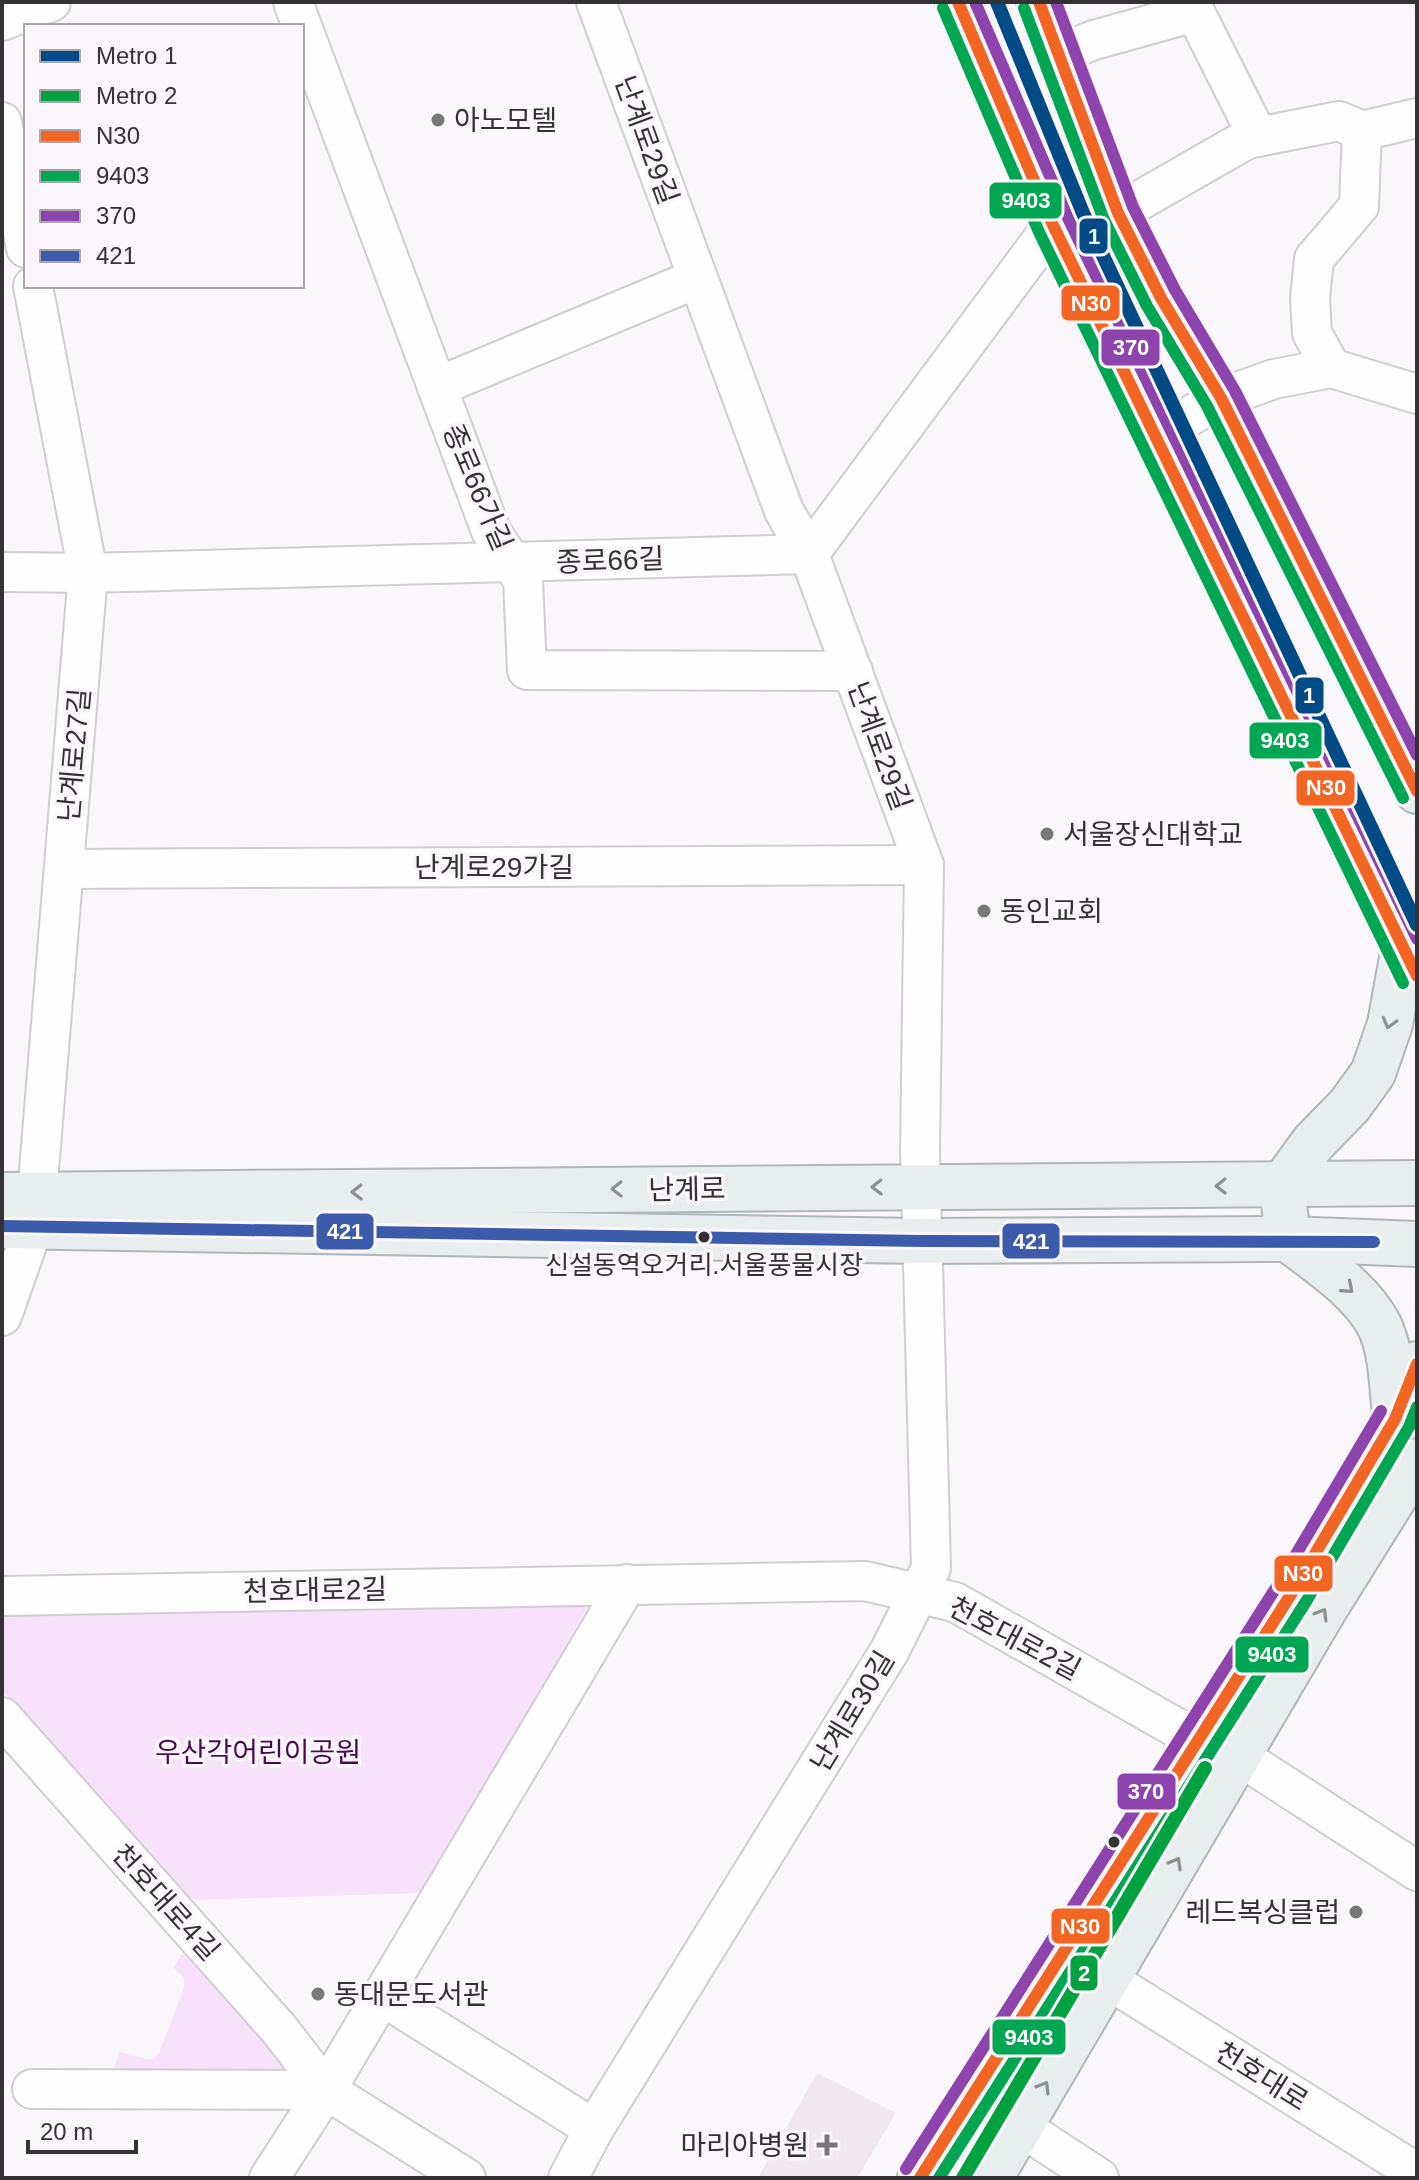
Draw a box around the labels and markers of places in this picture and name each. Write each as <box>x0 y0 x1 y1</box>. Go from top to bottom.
place label: 아노모텔 <box>454 105 557 136</box>
marker: 아노모텔 <box>429 111 447 129</box>
place label: 서울장신대학교 <box>1063 819 1243 850</box>
marker: 서울장신대학교 <box>1038 825 1056 843</box>
place label: 동인교회 <box>1000 896 1103 927</box>
marker: 동인교회 <box>975 902 993 920</box>
marker: 신설동역오거리.서울풍물시장 <box>696 1229 712 1245</box>
place label: 신설동역오거리.서울풍물시장 <box>545 1250 863 1280</box>
unlabelled marker <box>1106 1834 1122 1850</box>
place label: 레드복싱클럽 <box>1185 1897 1340 1928</box>
marker: 레드복싱클럽 <box>1347 1903 1365 1921</box>
place label: 동대문도서관 <box>334 1979 489 2010</box>
marker: 동대문도서관 <box>309 1985 327 2003</box>
place label: 마리아병원 <box>680 2130 809 2161</box>
marker: 마리아병원 <box>816 2134 838 2156</box>

